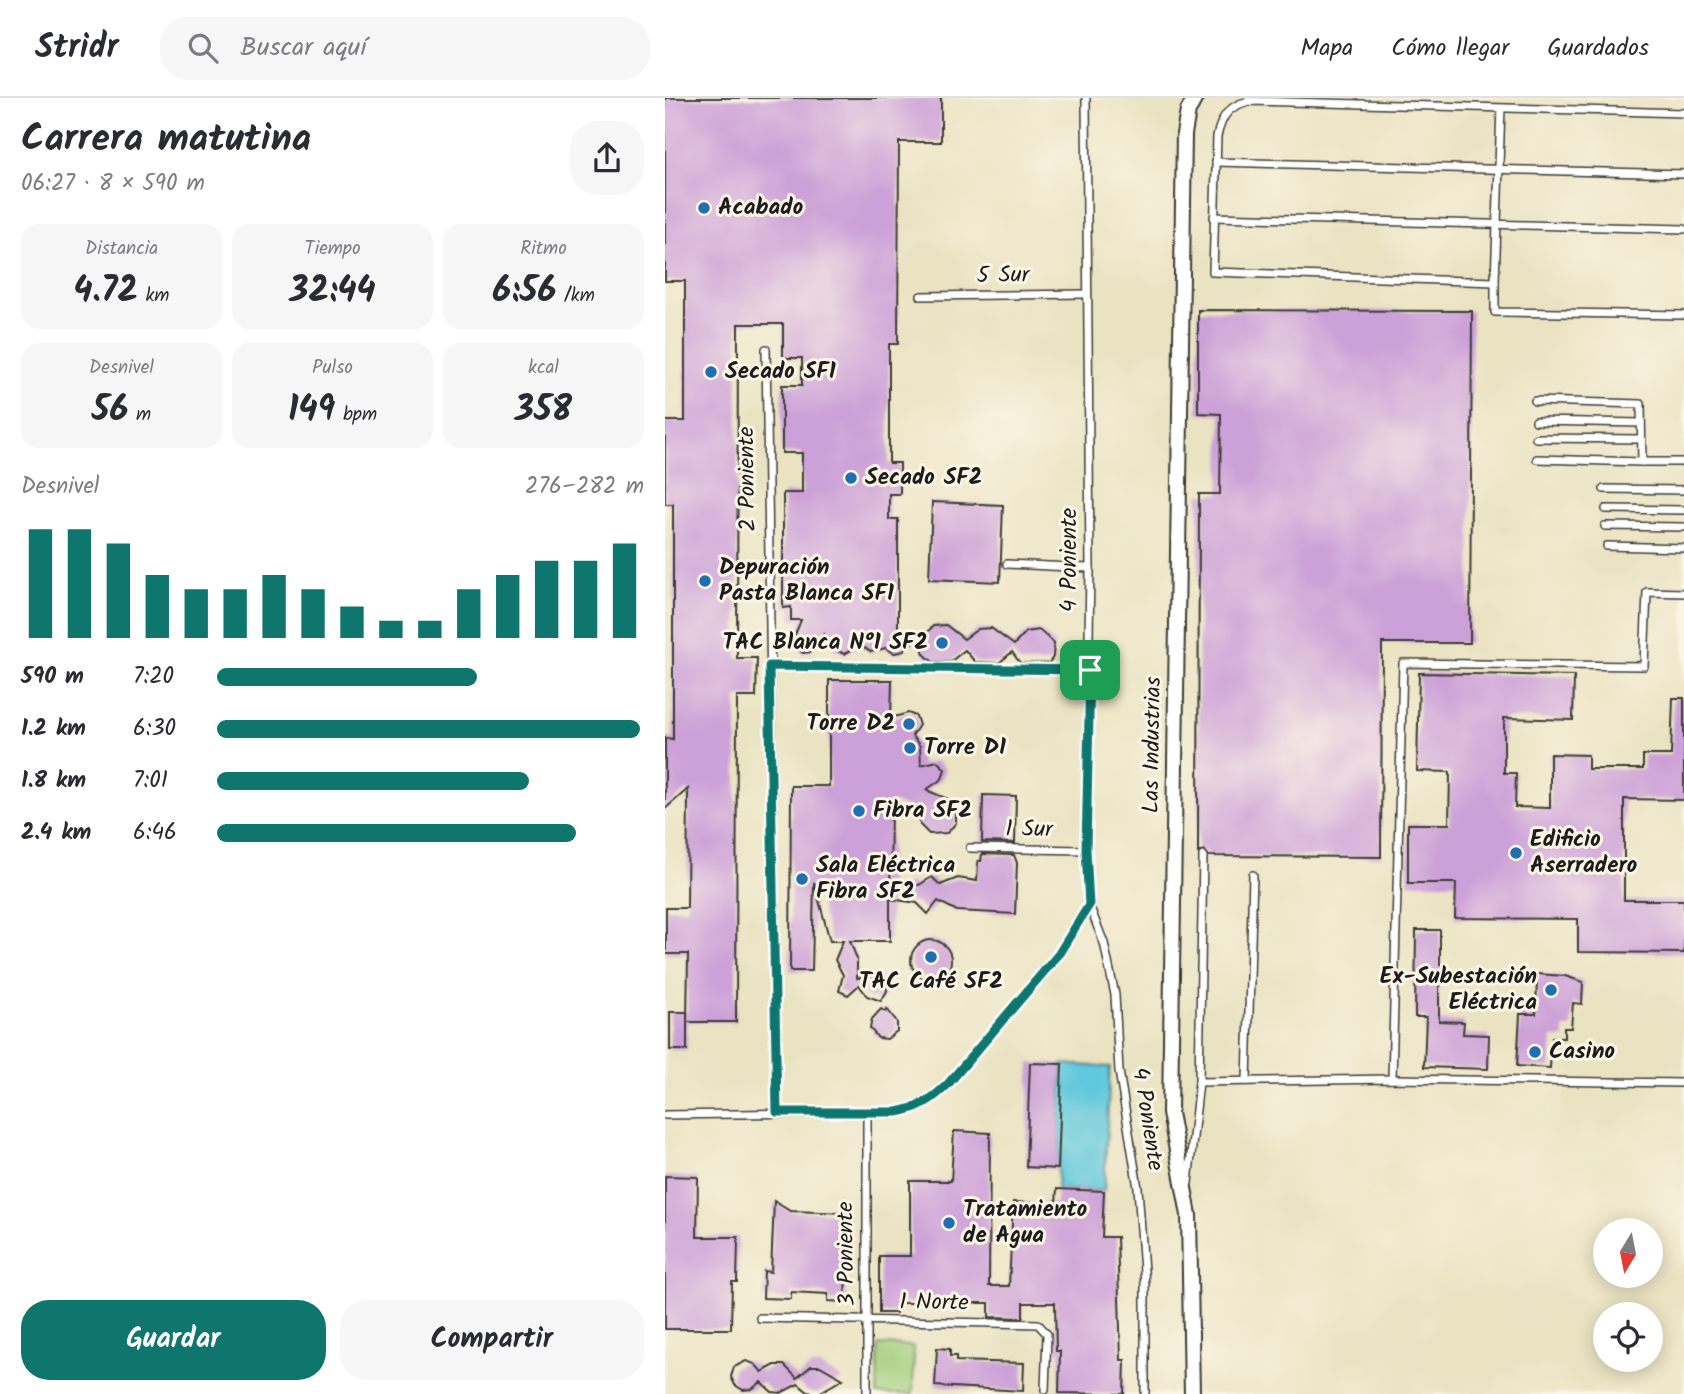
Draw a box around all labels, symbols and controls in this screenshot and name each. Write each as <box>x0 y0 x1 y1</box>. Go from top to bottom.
search box <box>160 17 650 80</box>
text: Stridr <box>35 22 118 75</box>
text: Buscar aquí <box>240 27 367 69</box>
icon: search <box>184 29 222 67</box>
text: Mapa <box>1300 29 1353 68</box>
text: Cómo llegar <box>1391 29 1509 68</box>
text: Guardados <box>1547 29 1649 68</box>
text: Carrera matutina <box>21 110 311 170</box>
button: share <box>570 121 644 195</box>
text: 06:27 · 8 × 590 m <box>21 166 205 202</box>
place label: Acabado <box>718 190 803 226</box>
marker: Acabado <box>696 200 712 216</box>
text: Distancia <box>85 234 158 264</box>
text: Tiempo <box>304 234 361 264</box>
text: Ritmo <box>520 234 567 264</box>
street label: 5 Sur <box>976 258 1031 294</box>
text: 4.72 <box>74 264 138 320</box>
text: 32:44 <box>289 264 376 320</box>
text: 6:56 <box>492 264 556 320</box>
text: km <box>138 281 169 311</box>
text: /km <box>556 281 595 311</box>
text: Desnivel <box>89 353 154 383</box>
text: Pulso <box>312 353 353 383</box>
text: kcal <box>528 353 559 383</box>
place label: Secado SF1 <box>725 354 836 390</box>
marker: Secado SF1 <box>703 364 719 380</box>
text: 56 <box>92 383 128 439</box>
text: 149 <box>288 383 335 439</box>
text: 358 <box>515 383 572 439</box>
text: m <box>128 400 151 430</box>
text: bpm <box>335 400 377 430</box>
street label: 2 Poniente <box>729 426 767 532</box>
place label: Secado SF2 <box>865 460 982 496</box>
text: Desnivel <box>21 469 99 505</box>
text: 276–282 m <box>525 469 644 505</box>
marker: Secado SF2 <box>843 470 859 486</box>
street label: 4 Poniente <box>1052 508 1088 612</box>
place label: Depuración Pasta Blanca SF1 <box>719 550 894 612</box>
marker: Depuración Pasta Blanca SF1 <box>697 573 713 589</box>
place label: TAC Blanca N°1 SF2 <box>723 625 928 661</box>
marker: TAC Blanca N°1 SF2 <box>934 635 950 651</box>
pin <box>1060 640 1120 700</box>
icon: arrive <box>1071 651 1109 689</box>
text: 590 m <box>21 659 84 695</box>
text: 7:20 <box>133 659 174 695</box>
street label: Las Industrias <box>1134 676 1172 814</box>
place label: Torre D2 <box>807 706 895 742</box>
text: 1.2 km <box>21 711 86 747</box>
text: 6:30 <box>133 711 176 747</box>
marker: Torre D2 <box>901 716 917 732</box>
place label: Torre D1 <box>924 730 1006 766</box>
marker: Torre D1 <box>902 740 918 756</box>
text: 1.8 km <box>21 763 86 799</box>
text: 7:01 <box>133 763 168 799</box>
place label: Fibra SF2 <box>873 793 972 829</box>
marker: Fibra SF2 <box>851 803 867 819</box>
street label: 1 Sur <box>1005 812 1054 848</box>
text: 2.4 km <box>21 815 91 851</box>
text: 6:46 <box>133 815 177 851</box>
place label: Edificio Aserradero <box>1530 822 1637 884</box>
marker: Edificio Aserradero <box>1508 845 1524 861</box>
place label: Sala Eléctrica Fibra SF2 <box>816 848 956 910</box>
marker: Sala Eléctrica Fibra SF2 <box>794 871 810 887</box>
marker: TAC Café SF2 <box>923 949 939 965</box>
place label: Ex-Subestación Eléctrica <box>1380 959 1537 1021</box>
place label: TAC Café SF2 <box>859 964 1003 1000</box>
marker: Ex-Subestación Eléctrica <box>1543 982 1559 998</box>
place label: Casino <box>1549 1034 1615 1070</box>
marker: Casino <box>1527 1044 1543 1060</box>
street label: 4 Poniente <box>1121 1065 1173 1173</box>
place label: Tratamiento de Agua <box>963 1192 1087 1254</box>
street label: 3 Poniente <box>828 1201 866 1307</box>
marker: Tratamiento de Agua <box>941 1215 957 1231</box>
north arrow <box>1593 1218 1663 1288</box>
map controls <box>1593 1218 1663 1372</box>
street label: 1 Norte <box>899 1284 969 1322</box>
button: Guardar <box>21 1300 326 1380</box>
button: Compartir <box>340 1300 644 1380</box>
button: locate <box>1593 1302 1663 1372</box>

